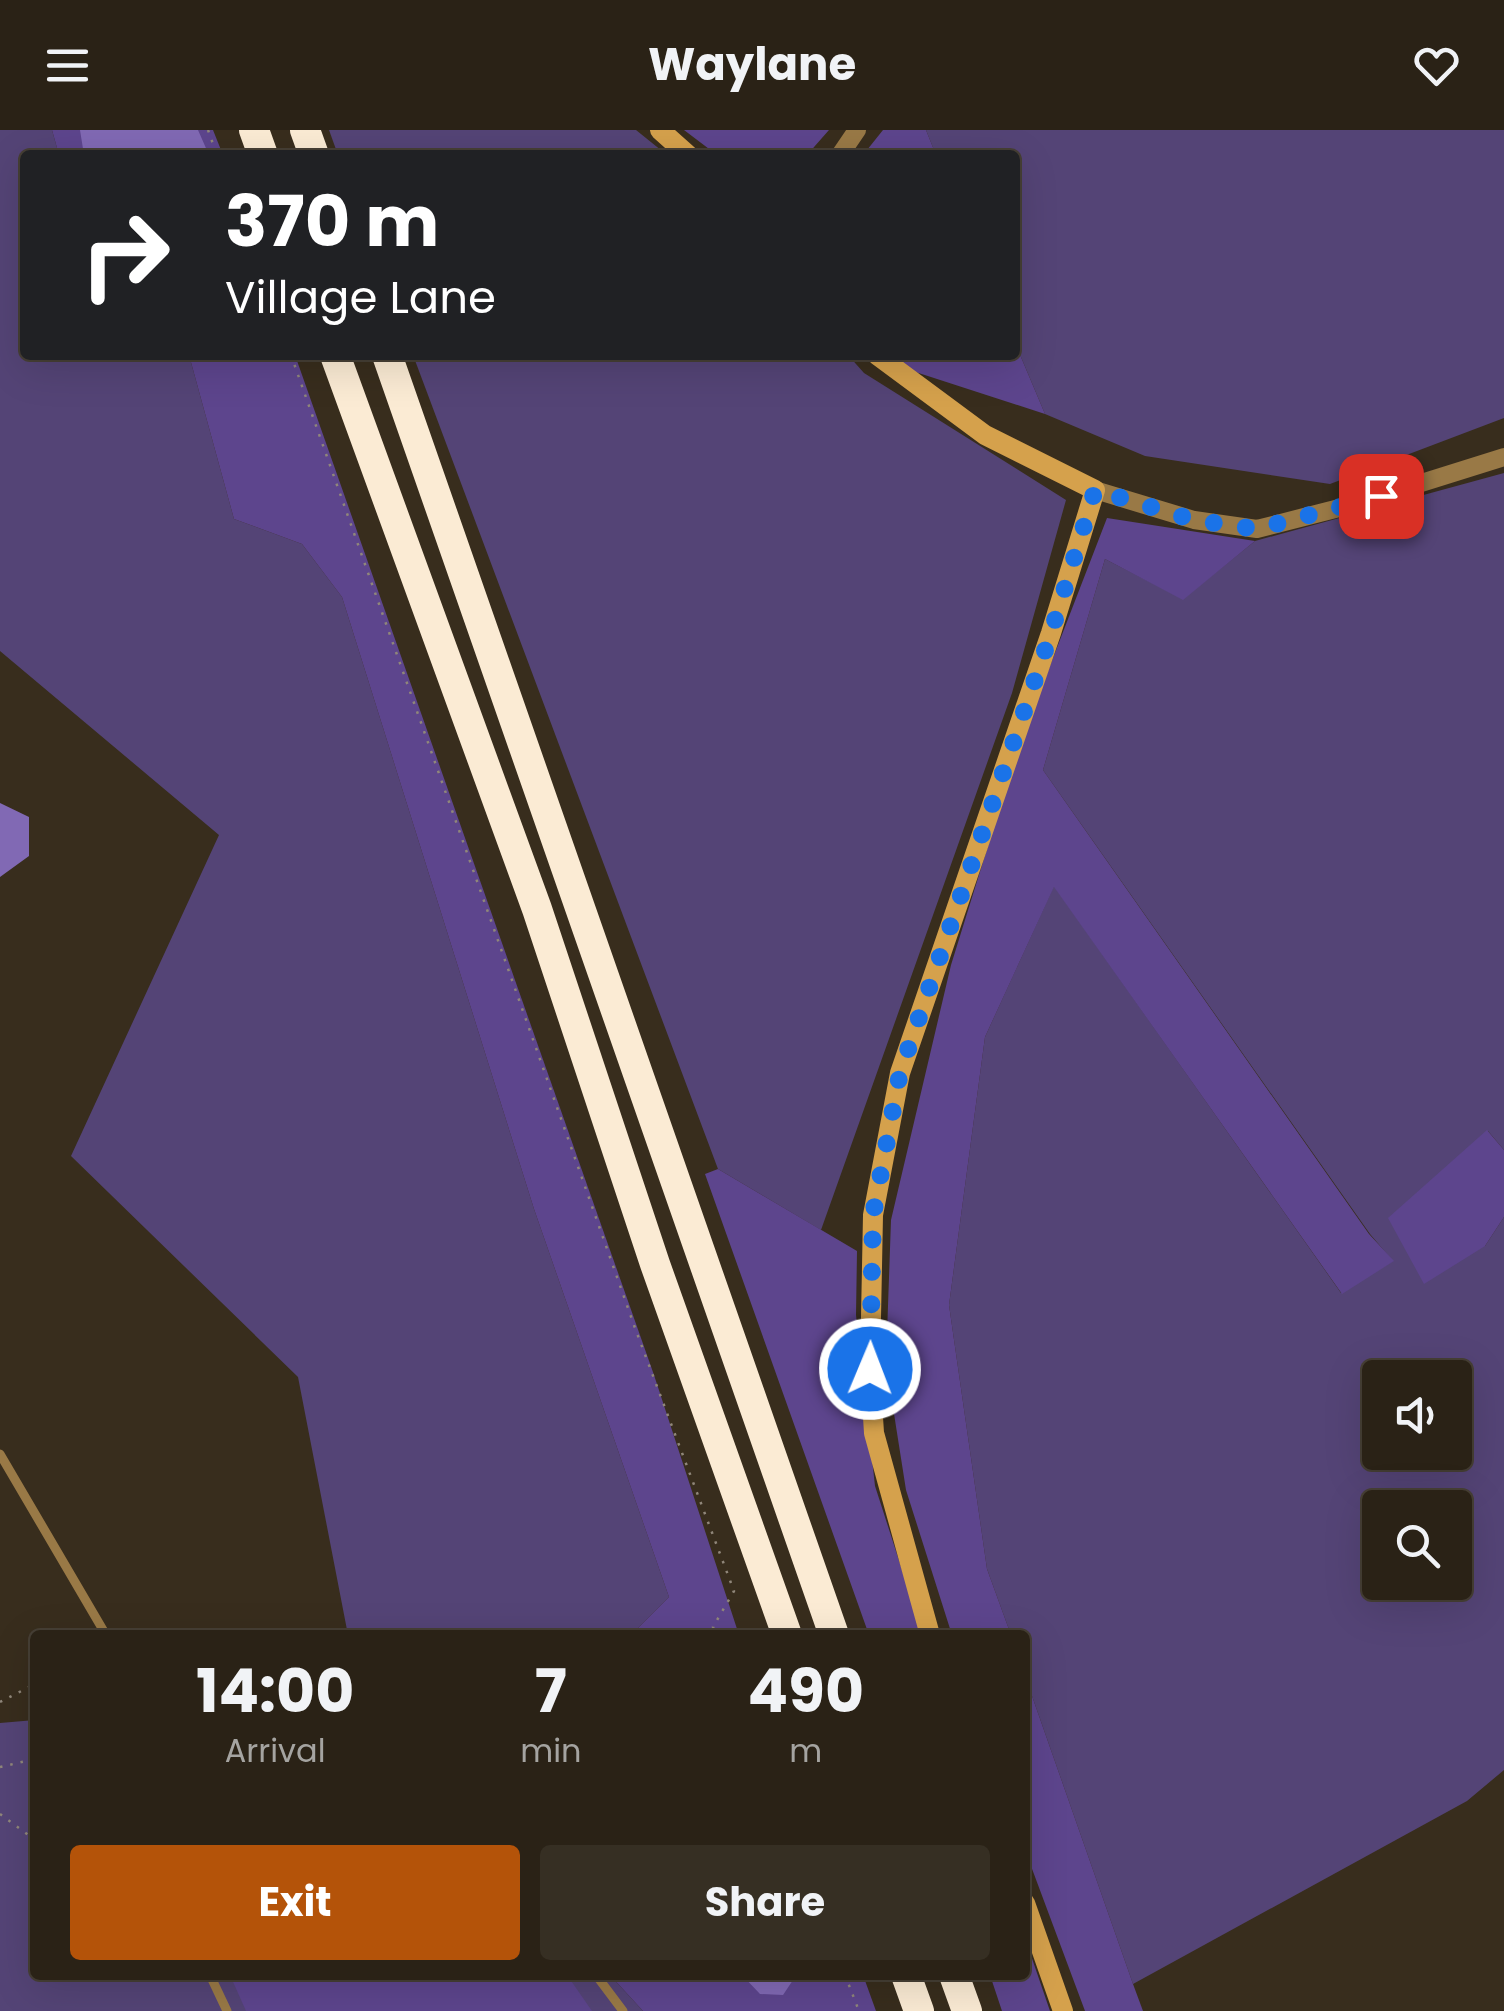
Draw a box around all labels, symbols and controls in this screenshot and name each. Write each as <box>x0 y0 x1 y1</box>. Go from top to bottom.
text: Waylane <box>648 33 856 96</box>
icon: menu <box>40 38 95 93</box>
icon: heart <box>1409 38 1464 93</box>
text: 370 m <box>225 172 439 271</box>
icon: right <box>60 190 190 320</box>
text: Village Lane <box>225 266 496 329</box>
pin <box>1339 454 1424 539</box>
icon: arrive <box>1354 469 1409 524</box>
position arrow <box>818 1317 922 1421</box>
map controls <box>1362 1360 1472 1600</box>
button: sound <box>1362 1360 1472 1470</box>
button: search <box>1362 1490 1472 1600</box>
text: 14:00 <box>196 1649 354 1733</box>
text: 7 <box>535 1649 567 1733</box>
text: 490 <box>747 1649 864 1733</box>
text: Arrival <box>225 1728 326 1773</box>
text: min <box>520 1728 582 1773</box>
text: m <box>789 1728 822 1773</box>
button: Exit <box>70 1845 520 1960</box>
button: Share <box>540 1845 990 1960</box>

